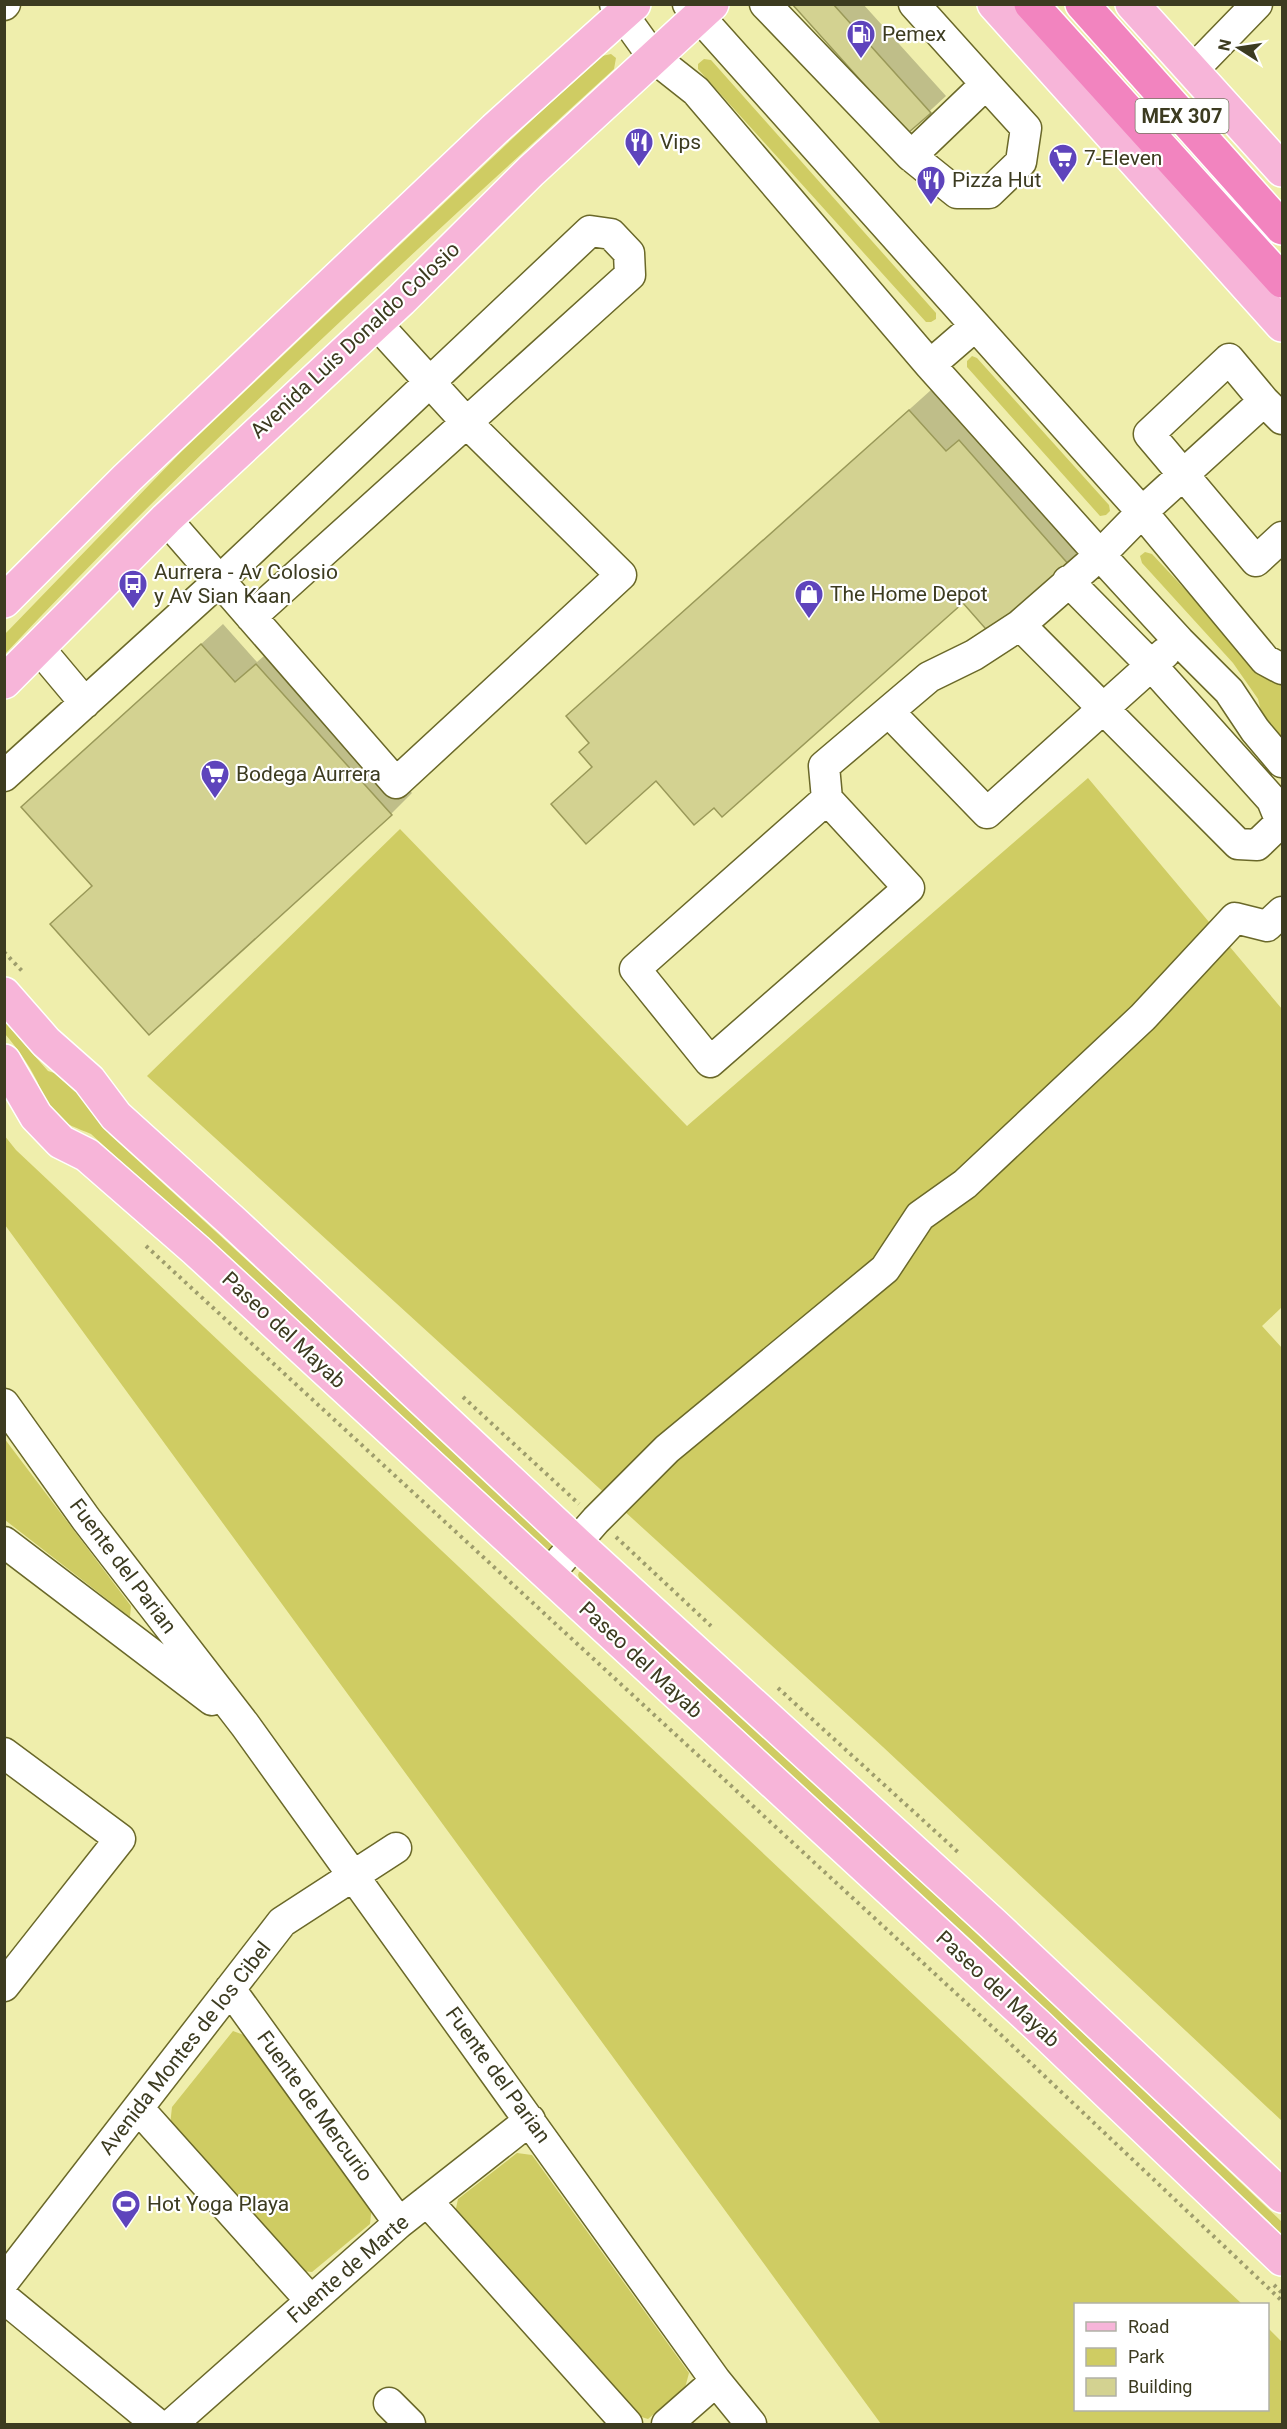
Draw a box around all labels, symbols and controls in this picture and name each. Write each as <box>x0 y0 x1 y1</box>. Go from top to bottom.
fuel station icon: Pemex <box>845 18 877 60</box>
north arrow <box>1209 18 1269 78</box>
place label: Pemex <box>882 22 946 46</box>
text: N <box>1214 37 1235 52</box>
road number: MEX 307 <box>1136 99 1228 133</box>
restaurant icon: Vips <box>623 126 655 168</box>
place label: Vips <box>660 130 701 154</box>
supermarket icon: 7-Eleven <box>1047 142 1079 184</box>
place label: 7-Eleven <box>1084 146 1162 170</box>
restaurant icon: Pizza Hut <box>915 164 947 206</box>
place label: Pizza Hut <box>952 168 1041 192</box>
street label: Avenida Luis Donaldo Colosio <box>246 237 464 443</box>
place label: Aurrera - Av Colosio y Av Sian Kaan <box>154 560 338 608</box>
bus stop icon: Aurrera - Av Colosio y Av Sian Kaan <box>117 568 149 610</box>
shop icon: The Home Depot <box>793 578 825 620</box>
place label: The Home Depot <box>830 582 988 606</box>
supermarket icon: Bodega Aurrera <box>199 758 231 800</box>
place label: Bodega Aurrera <box>236 762 381 786</box>
street label: Paseo del Mayab <box>217 1267 351 1393</box>
street label: Fuente del Parian <box>65 1494 181 1638</box>
street label: Paseo del Mayab <box>574 1597 708 1723</box>
street label: Paseo del Mayab <box>931 1926 1065 2052</box>
street label: Avenida Montes de los Cibel <box>94 1937 276 2159</box>
street label: Fuente del Parian <box>441 2002 555 2148</box>
street label: Fuente de Mercurio <box>252 2026 378 2186</box>
sports icon: Hot Yoga Playa <box>110 2188 142 2230</box>
place label: Hot Yoga Playa <box>147 2192 289 2216</box>
street label: Fuente de Marte <box>283 2210 413 2328</box>
legend <box>1074 2303 1269 2411</box>
text: Road <box>1128 2316 1169 2337</box>
text: Park <box>1128 2346 1165 2367</box>
text: Building <box>1128 2376 1192 2397</box>

